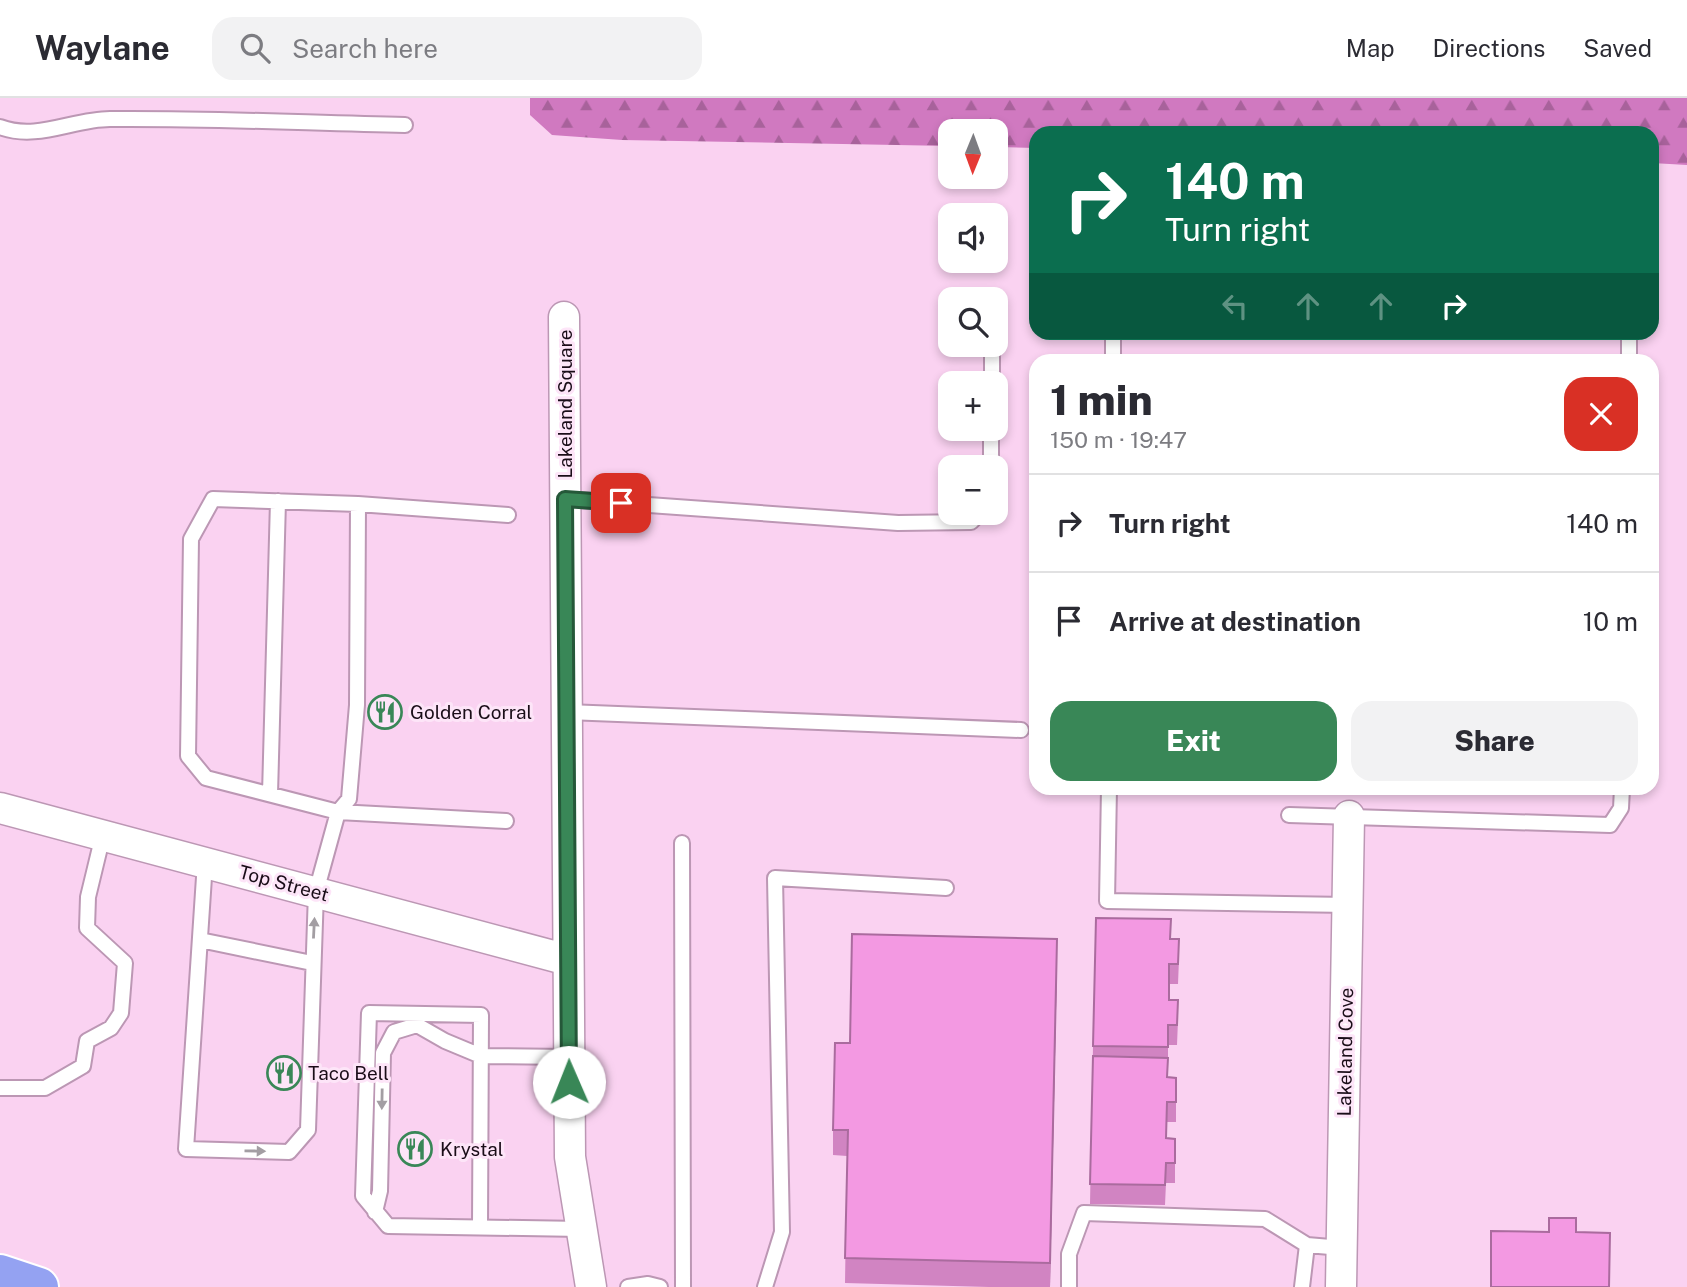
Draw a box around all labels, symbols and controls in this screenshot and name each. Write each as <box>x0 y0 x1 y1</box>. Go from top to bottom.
search box <box>212 17 702 80</box>
text: Waylane <box>35 29 170 67</box>
icon: search <box>236 29 274 67</box>
text: Search here <box>292 33 438 64</box>
text: Map <box>1346 34 1395 62</box>
text: Directions <box>1433 34 1545 62</box>
text: Saved <box>1583 34 1652 62</box>
north arrow <box>938 119 1008 189</box>
map controls <box>938 119 1008 525</box>
text: 140 m <box>1165 152 1305 210</box>
icon: right <box>1050 154 1141 245</box>
button: sound <box>938 203 1008 273</box>
text: Turn right <box>1165 211 1310 248</box>
button: search <box>938 287 1008 357</box>
icon: left <box>1216 287 1254 325</box>
icon: ahead <box>1289 287 1327 325</box>
icon: ahead <box>1362 287 1400 325</box>
icon: right <box>1435 287 1473 325</box>
street label: Lakeland Square <box>554 330 576 478</box>
button: + <box>938 371 1008 441</box>
text: 1 min <box>1050 375 1153 424</box>
button: close <box>1564 377 1638 451</box>
text: 150 m · 19:47 <box>1050 426 1187 453</box>
button: − <box>938 455 1008 525</box>
pin <box>591 473 651 533</box>
icon: arrive <box>602 484 640 522</box>
icon: right <box>1050 504 1088 542</box>
text: Turn right <box>1109 508 1231 539</box>
text: 140 m <box>1566 508 1638 539</box>
icon: arrive <box>1050 602 1088 640</box>
text: Arrive at destination <box>1109 606 1361 637</box>
text: 10 m <box>1583 606 1638 637</box>
restaurant icon: Golden Corral <box>366 693 404 731</box>
place label: Golden Corral <box>410 701 532 723</box>
button: Exit <box>1050 701 1337 781</box>
button: Share <box>1351 701 1638 781</box>
street label: Top Street <box>237 860 331 906</box>
one-way arrow <box>309 916 320 938</box>
street label: Lakeland Cove <box>1333 987 1357 1117</box>
position arrow <box>532 1045 606 1119</box>
restaurant icon: Taco Bell <box>265 1054 303 1092</box>
place label: Taco Bell <box>308 1062 389 1084</box>
one-way arrow <box>376 1088 388 1110</box>
restaurant icon: Krystal <box>396 1130 434 1168</box>
place label: Krystal <box>440 1138 504 1160</box>
one-way arrow <box>244 1145 266 1156</box>

